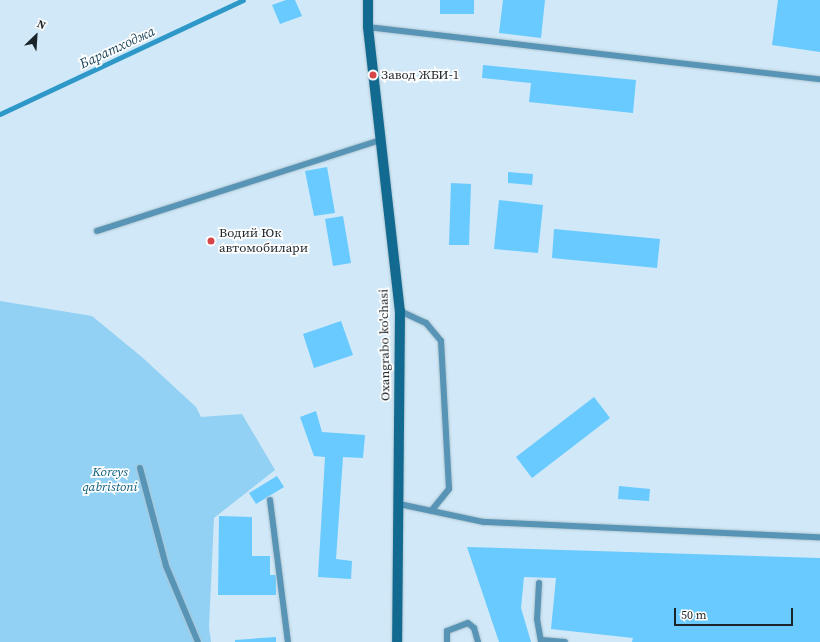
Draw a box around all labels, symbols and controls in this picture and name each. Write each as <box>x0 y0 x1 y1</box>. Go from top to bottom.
north arrow <box>16 16 56 56</box>
text: N <box>34 16 48 33</box>
water label: Баратходжа <box>77 22 157 72</box>
place label: Завод ЖБИ-1 <box>381 67 459 83</box>
marker: Завод ЖБИ-1 <box>368 70 378 80</box>
place label: Водий Юк автомобилари <box>219 226 308 257</box>
marker: Водий Юк автомобилари <box>206 236 216 246</box>
street label: Oxangrabo ko'chasi <box>376 289 394 401</box>
park label: Koreys qabristoni <box>82 465 138 496</box>
scale bar <box>676 600 795 626</box>
text: 50 m <box>681 607 707 623</box>

